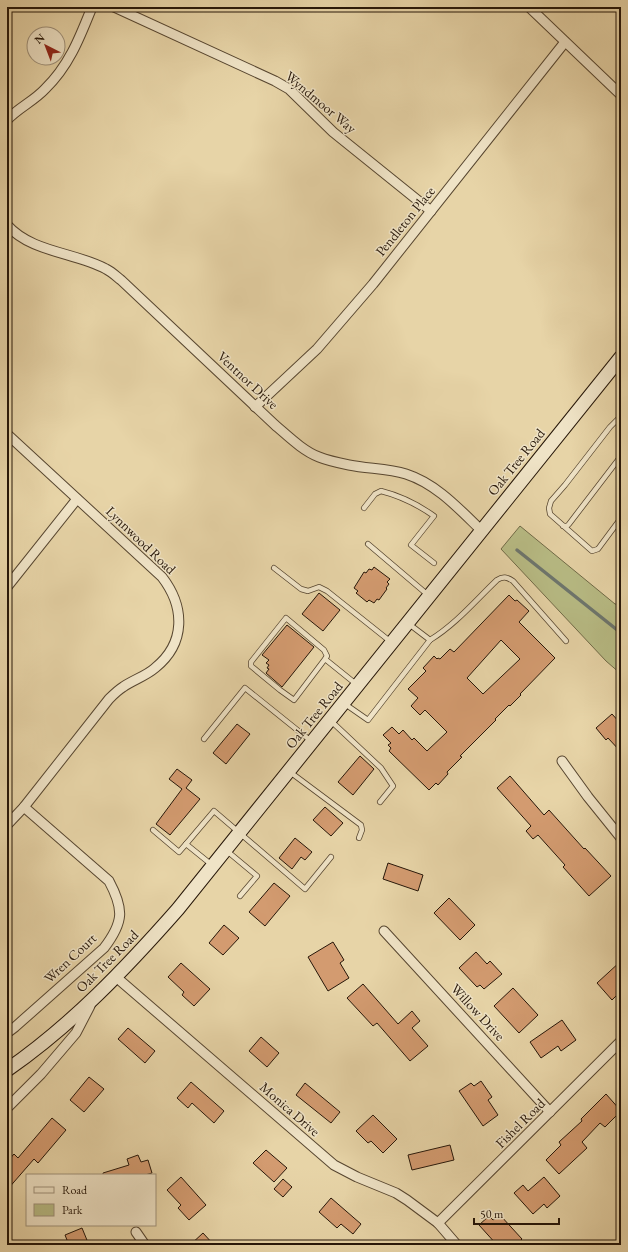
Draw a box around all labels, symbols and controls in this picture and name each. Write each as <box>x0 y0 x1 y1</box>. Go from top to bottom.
north arrow <box>26 26 66 66</box>
text: N <box>31 30 47 47</box>
street label: Wyndmoor Way <box>282 67 361 137</box>
street label: Pendleton Place <box>371 182 439 260</box>
street label: Ventnor Drive <box>214 347 283 413</box>
street label: Oak Tree Road <box>483 424 549 499</box>
street label: Lynnwood Road <box>102 502 180 578</box>
street label: Oak Tree Road <box>281 677 347 752</box>
street label: Oak Tree Road <box>72 925 143 996</box>
street label: Wren Court <box>40 929 100 987</box>
street label: Willow Drive <box>447 980 509 1045</box>
street label: Monica Drive <box>256 1078 324 1140</box>
street label: Fishel Road <box>491 1094 549 1152</box>
legend <box>26 1174 156 1226</box>
text: Road <box>62 1182 88 1198</box>
scale bar <box>474 1200 559 1226</box>
text: Park <box>62 1202 83 1218</box>
text: 50 m <box>480 1206 504 1222</box>

